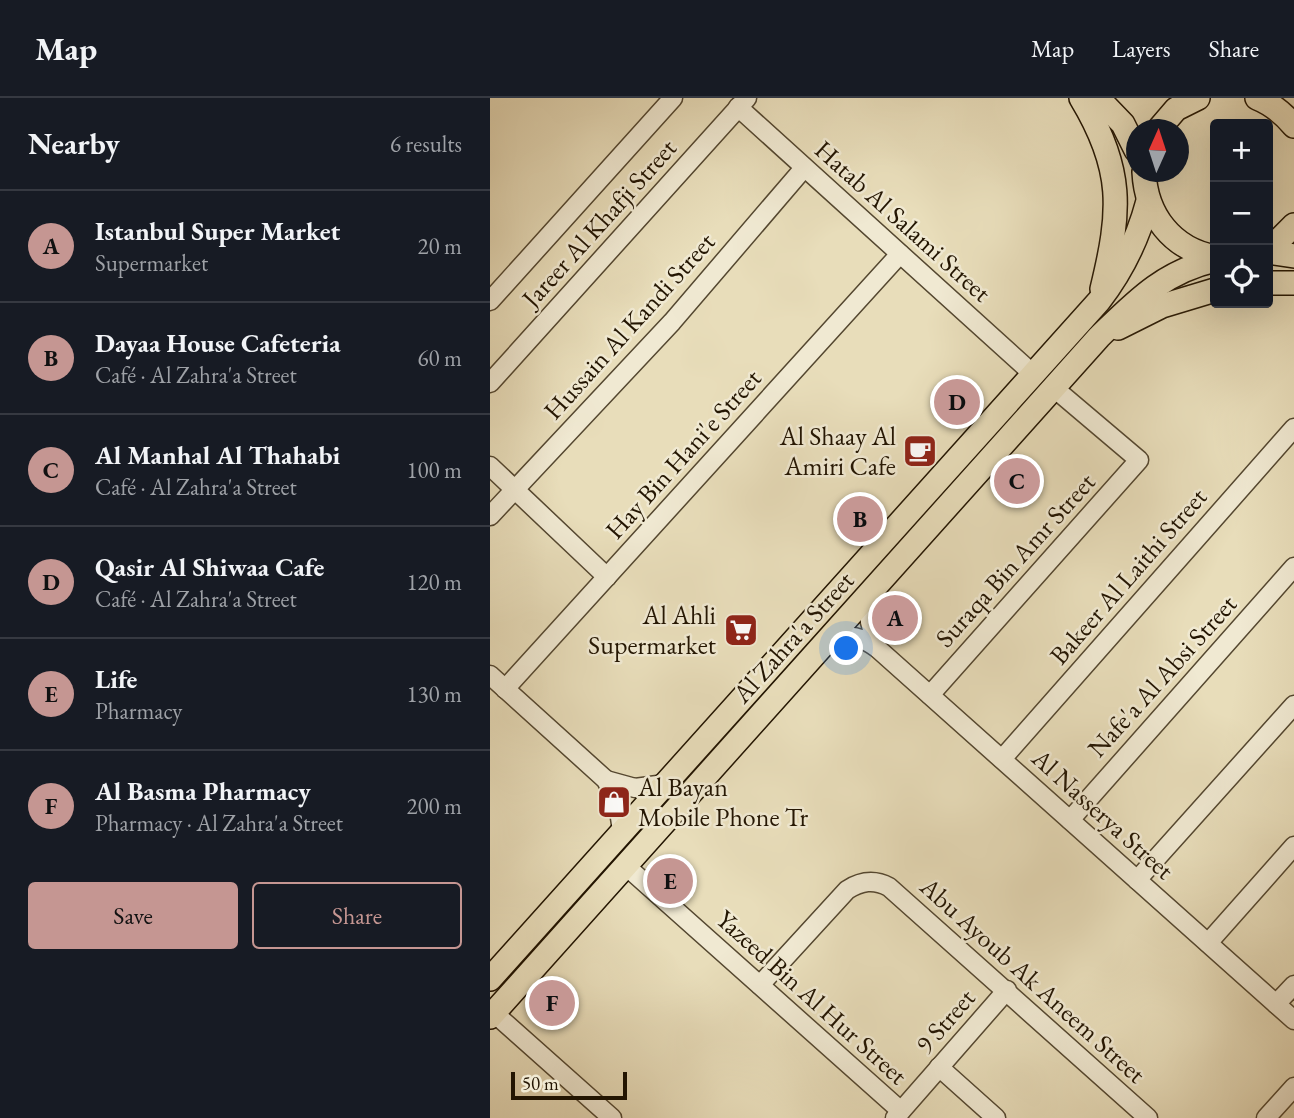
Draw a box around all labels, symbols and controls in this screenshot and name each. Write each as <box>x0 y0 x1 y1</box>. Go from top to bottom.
text: Map <box>35 27 97 70</box>
text: Map <box>1031 33 1074 64</box>
text: Layers <box>1112 33 1171 64</box>
text: Share <box>1209 33 1259 64</box>
north arrow <box>1126 119 1189 182</box>
map controls <box>1210 119 1273 308</box>
button: + <box>1210 119 1273 182</box>
text: Nearby <box>28 124 120 163</box>
text: 6 results <box>390 129 462 159</box>
street label: Jareer Al Khafji Street <box>513 132 684 316</box>
street label: Hatab Al Salami Street <box>808 133 998 309</box>
button: − <box>1210 182 1273 245</box>
text: Istanbul Super Market <box>95 214 340 248</box>
street label: Hussain Al Kandi Street <box>536 225 722 427</box>
text: A <box>43 231 59 261</box>
text: 20 m <box>417 231 462 261</box>
button: locate <box>1210 245 1273 308</box>
text: Supermarket <box>95 248 208 278</box>
text: Dayaa House Cafeteria <box>95 326 341 360</box>
text: B <box>44 343 58 373</box>
text: 60 m <box>417 343 462 373</box>
text: Café · Al Zahra'a Street <box>95 360 297 390</box>
street label: Hay Bin Hani'e Street <box>598 362 768 546</box>
pin: D <box>934 376 980 428</box>
place label: Al Shaay Al Amiri Cafe <box>779 419 896 483</box>
cafe icon: Al Shaay Al Amiri Cafe <box>901 432 939 470</box>
text: Al Manhal Al Thahabi <box>95 438 340 472</box>
text: C <box>43 455 59 485</box>
text: 100 m <box>406 455 462 485</box>
pin: C <box>994 455 1040 507</box>
street label: Suraqa Bin Amr Street <box>928 466 1102 654</box>
text: Café · Al Zahra'a Street <box>95 472 297 502</box>
street label: Bakeer Al Laithi Street <box>1042 481 1214 671</box>
pin: B <box>837 493 883 545</box>
text: Qasir Al Shiwaa Cafe <box>95 550 324 584</box>
street label: Al Zahra'a Street <box>724 564 861 711</box>
text: D <box>42 567 60 597</box>
text: 120 m <box>406 567 462 597</box>
text: Café · Al Zahra'a Street <box>95 584 297 614</box>
street label: Nafe'a Al Absi Street <box>1080 588 1244 764</box>
pin: A <box>872 592 918 644</box>
place label: Al Ahli Supermarket <box>588 598 716 662</box>
supermarket icon: Al Ahli Supermarket <box>722 611 760 649</box>
your location <box>829 631 863 665</box>
text: Life <box>95 662 137 696</box>
text: E <box>44 679 58 709</box>
text: 130 m <box>406 679 462 709</box>
text: Pharmacy <box>95 696 182 726</box>
street label: Al Nasserya Street <box>1024 741 1181 887</box>
place label: Al Bayan Mobile Phone Tr <box>637 770 809 834</box>
text: Al Basma Pharmacy <box>95 774 311 808</box>
shop icon: Al Bayan Mobile Phone Tr <box>595 783 633 821</box>
text: F <box>45 791 57 821</box>
text: 200 m <box>406 791 462 821</box>
text: Pharmacy · Al Zahra'a Street <box>95 808 343 838</box>
pin: E <box>647 855 693 907</box>
street label: Abu Ayoub Ak Aneem Street <box>912 869 1153 1090</box>
button: Save <box>28 882 238 949</box>
button: Share <box>252 882 462 949</box>
street label: Yazeed Bin Al Hur Street <box>709 902 915 1092</box>
pin: F <box>529 977 575 1029</box>
street label: 9 Street <box>908 982 982 1060</box>
scale bar <box>511 1069 626 1101</box>
text: 50 m <box>522 1071 559 1096</box>

